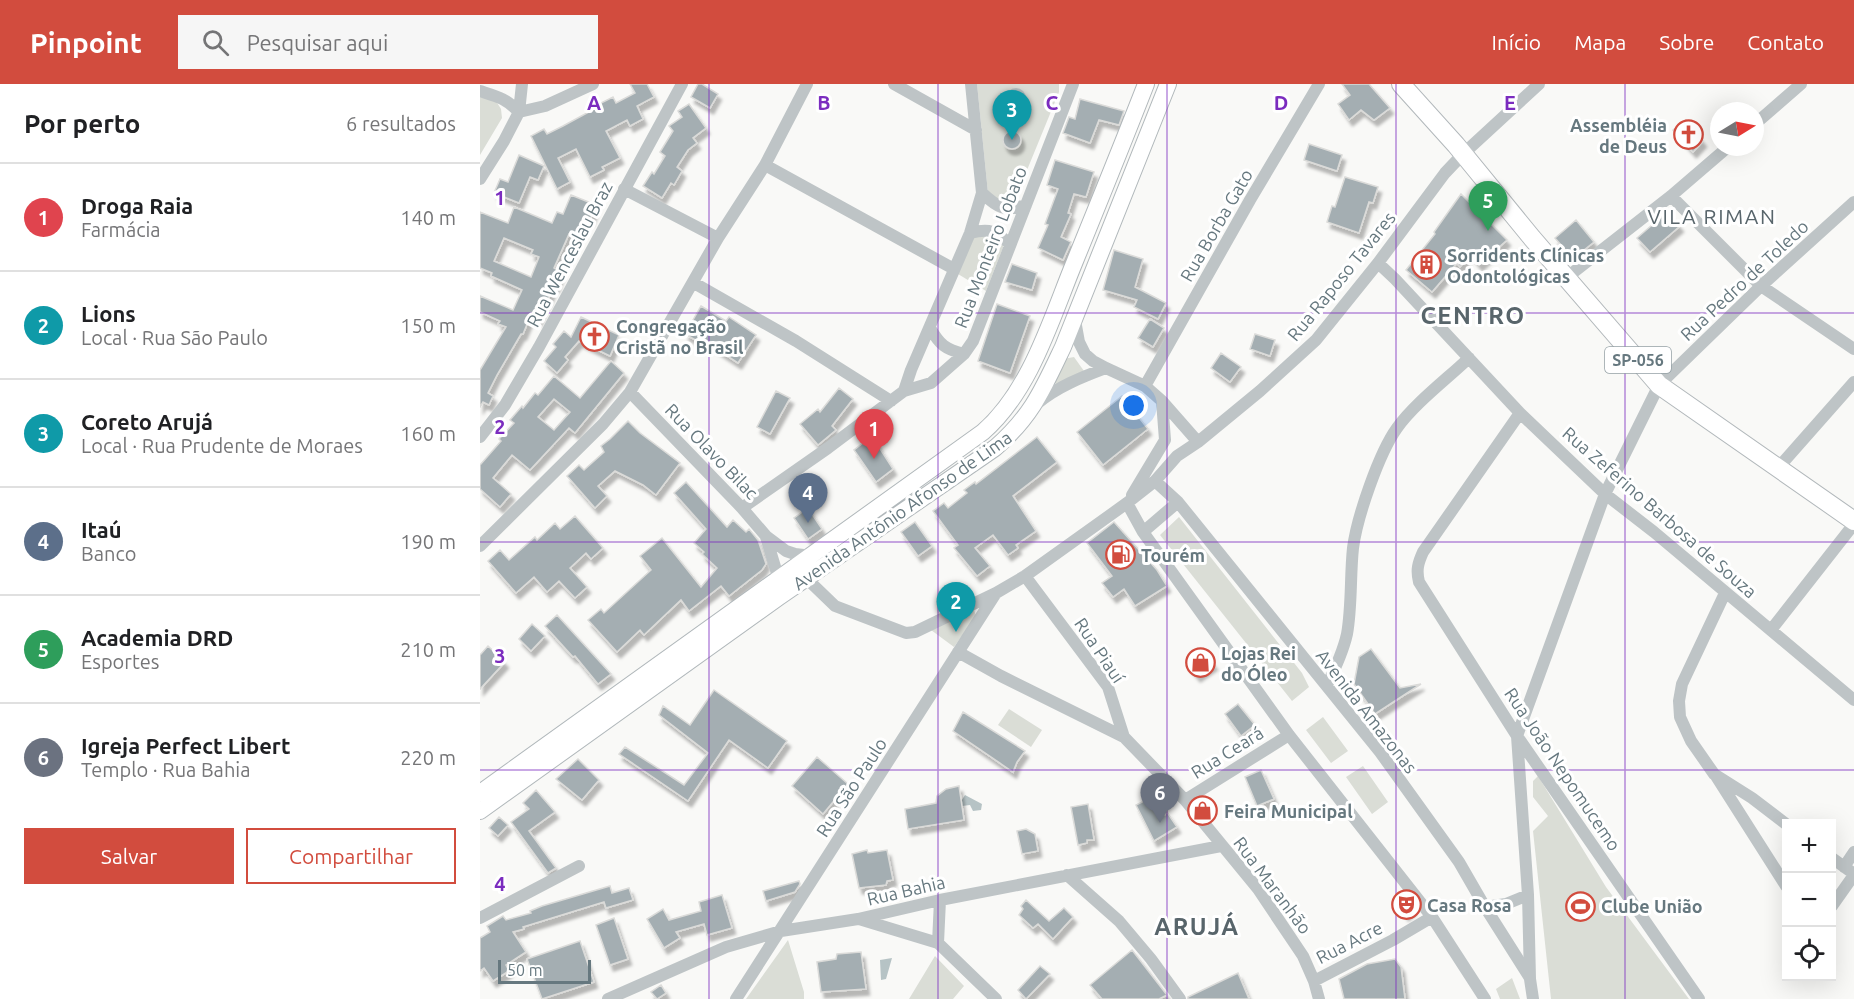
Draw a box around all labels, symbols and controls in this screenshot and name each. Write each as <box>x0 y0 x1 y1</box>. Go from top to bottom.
search box <box>178 15 598 69</box>
icon: search <box>199 26 232 59</box>
text: Pinpoint <box>30 27 142 58</box>
text: Pesquisar aqui <box>247 30 388 55</box>
text: Início <box>1492 30 1541 54</box>
text: Mapa <box>1574 30 1626 54</box>
text: Sobre <box>1659 30 1714 54</box>
text: Contato <box>1747 30 1824 54</box>
text: A <box>587 91 601 114</box>
text: B <box>817 91 831 114</box>
pin: 3 <box>992 91 1032 140</box>
text: C <box>1046 91 1059 114</box>
text: D <box>1274 91 1288 114</box>
text: E <box>1504 91 1516 114</box>
north arrow <box>1710 102 1764 156</box>
text: Por perto <box>24 109 140 138</box>
text: 6 resultados <box>346 112 456 135</box>
place label: Assembléia de Deus <box>1570 115 1667 156</box>
church icon: Assembléia de Deus <box>1672 119 1704 151</box>
street label: Rua Monteiro Lobato <box>950 164 1030 330</box>
street label: Rua Borba Gato <box>1176 165 1256 285</box>
street label: Rua Wenceslau Braz <box>522 178 616 330</box>
pin: 5 <box>1468 182 1508 231</box>
text: 1 <box>494 186 506 209</box>
text: Droga Raia <box>81 193 193 218</box>
district label: VILA RIMAN <box>1648 204 1776 228</box>
text: 1 <box>38 206 49 229</box>
text: 140 m <box>400 206 456 229</box>
street label: Rua Raposo Tavares <box>1283 207 1399 344</box>
street label: Rua Pedro de Toledo <box>1676 216 1812 344</box>
text: Farmácia <box>81 218 161 241</box>
place label: Sorridents Clínicas Odontológicas <box>1447 245 1604 286</box>
building icon: Sorridents Clínicas Odontológicas <box>1410 249 1442 281</box>
text: Lions <box>81 301 136 326</box>
district label: CENTRO <box>1420 302 1526 329</box>
text: 2 <box>38 314 49 337</box>
text: 150 m <box>400 314 456 337</box>
place label: Congregação Cristã no Brasil <box>616 316 744 357</box>
church icon: Congregação Cristã no Brasil <box>579 320 611 352</box>
text: Local · Rua São Paulo <box>81 326 268 349</box>
road number: SP-056 <box>1605 347 1671 373</box>
your location <box>1119 391 1148 420</box>
street label: Rua Olavo Bilac <box>662 399 762 503</box>
text: Coreto Arujá <box>81 409 213 434</box>
pin: 1 <box>854 410 894 459</box>
text: 2 <box>494 415 506 438</box>
text: 3 <box>38 422 49 445</box>
text: 160 m <box>400 422 456 445</box>
street label: Rua Zeferino Barbosa de Souza <box>1559 422 1761 602</box>
street label: Avenida Antônio Afonso de Lima <box>789 427 1015 593</box>
text: Local · Rua Prudente de Moraes <box>81 434 363 457</box>
pin: 4 <box>788 474 828 523</box>
text: Itaú <box>81 517 122 542</box>
text: 4 <box>38 530 49 553</box>
text: 190 m <box>400 530 456 553</box>
fuel station icon: Tourém <box>1104 539 1136 571</box>
text: Banco <box>81 542 136 565</box>
place label: Tourém <box>1141 545 1205 565</box>
pin: 2 <box>936 582 976 632</box>
street label: Rua Piauí <box>1071 614 1129 687</box>
text: Academia DRD <box>81 625 233 650</box>
text: 5 <box>38 638 49 661</box>
text: 210 m <box>400 638 456 661</box>
place label: Lojas Rei do Óleo <box>1221 643 1296 684</box>
text: 3 <box>494 644 506 667</box>
street label: Avenida Amazonas <box>1313 645 1422 777</box>
shop icon: Lojas Rei do Óleo <box>1184 647 1216 679</box>
text: Esportes <box>81 650 159 673</box>
street label: Rua João Nepomucemo <box>1501 684 1625 854</box>
street label: Rua Ceará <box>1187 722 1267 782</box>
text: Igreja Perfect Libert <box>81 733 290 758</box>
street label: Rua São Paulo <box>812 734 890 840</box>
text: 6 <box>38 746 49 769</box>
text: 220 m <box>400 746 456 769</box>
text: Templo · Rua Bahia <box>81 758 250 781</box>
pin: 6 <box>1140 774 1180 823</box>
shop icon: Feira Municipal <box>1187 795 1219 827</box>
place label: Feira Municipal <box>1224 801 1353 821</box>
map controls <box>1782 819 1836 981</box>
button: + <box>1782 819 1836 873</box>
button: Salvar <box>24 828 234 884</box>
button: Compartilhar <box>246 828 456 884</box>
street label: Rua Maranhão <box>1230 833 1316 937</box>
street label: Rua Bahia <box>865 871 947 909</box>
text: 4 <box>494 872 506 895</box>
button: − <box>1782 873 1836 927</box>
theatre icon: Casa Rosa <box>1390 889 1422 921</box>
sports icon: Clube União <box>1564 890 1596 922</box>
place label: Casa Rosa <box>1427 895 1512 915</box>
place label: Clube União <box>1601 896 1703 916</box>
district label: ARUJÁ <box>1154 911 1240 940</box>
street label: Rua Acre <box>1313 917 1385 967</box>
button: locate <box>1782 927 1836 981</box>
scale bar <box>498 957 591 984</box>
text: 50 m <box>507 961 543 979</box>

